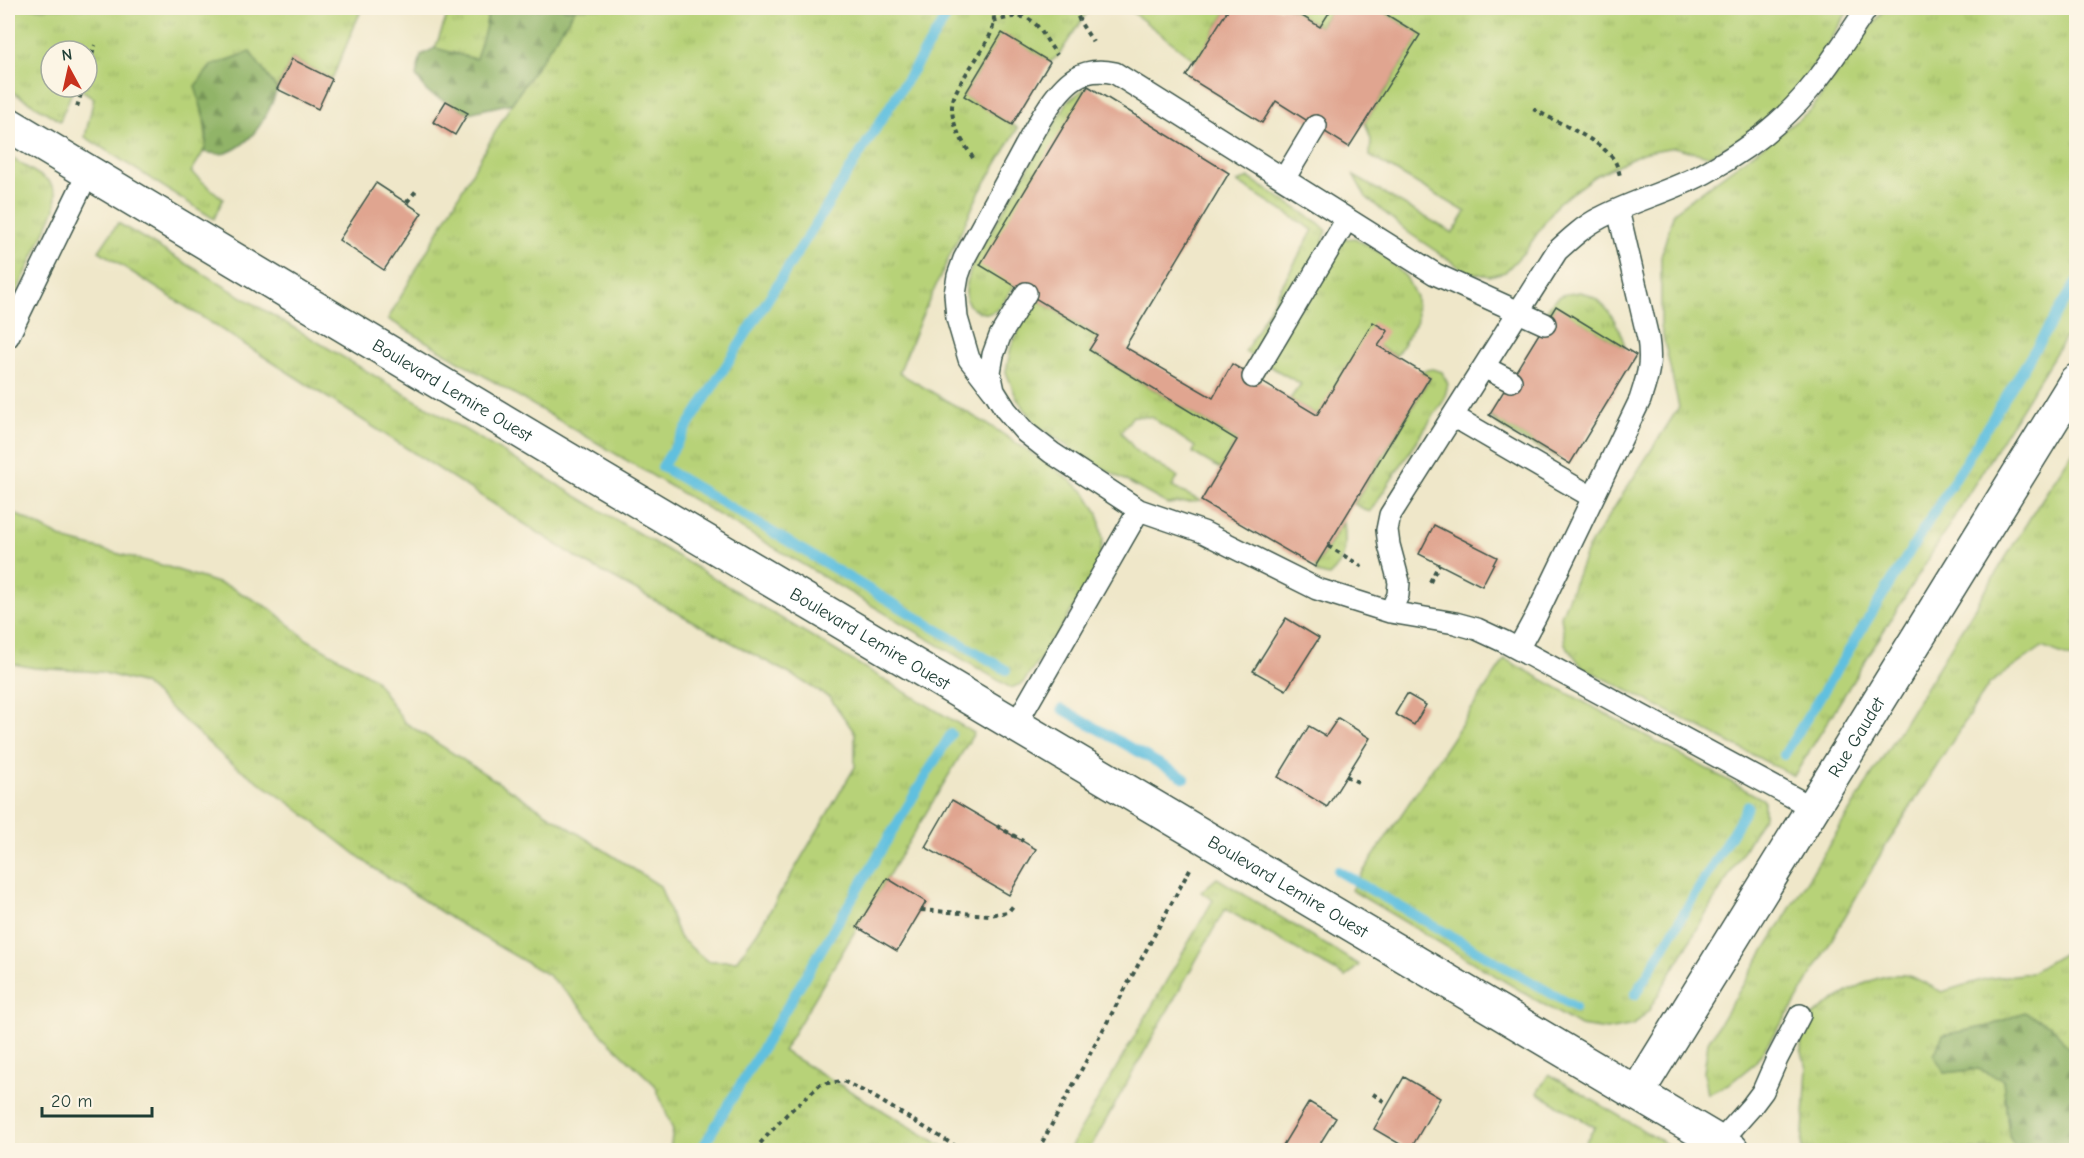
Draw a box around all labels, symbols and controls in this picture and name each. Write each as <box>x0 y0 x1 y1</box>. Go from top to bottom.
north arrow <box>39 39 99 99</box>
text: N <box>61 45 73 65</box>
street label: Boulevard Lemire Ouest <box>368 335 536 447</box>
street label: Boulevard Lemire Ouest <box>786 584 954 695</box>
street label: Rue Gaudet <box>1824 693 1890 781</box>
street label: Boulevard Lemire Ouest <box>1204 831 1372 943</box>
scale bar <box>42 1080 152 1118</box>
text: 20 m <box>51 1091 92 1112</box>

